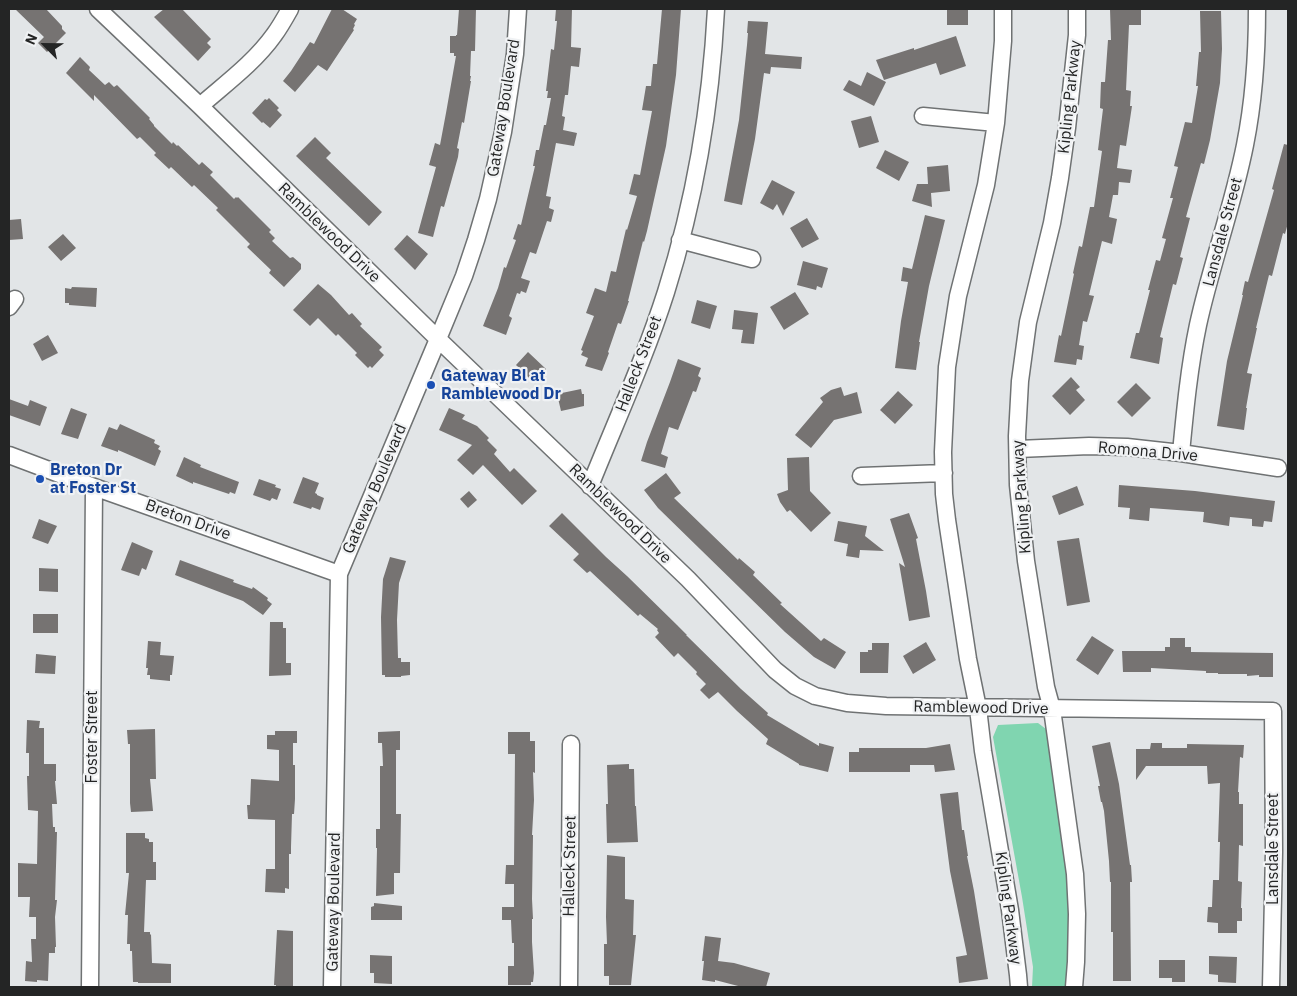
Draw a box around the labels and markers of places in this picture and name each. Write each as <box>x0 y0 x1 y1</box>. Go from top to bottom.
place label: Gateway Bl at Ramblewood Dr <box>441 366 561 404</box>
marker: Gateway Bl at Ramblewood Dr <box>425 379 437 391</box>
place label: Breton Dr at Foster St <box>50 460 136 498</box>
marker: Breton Dr at Foster St <box>34 473 46 485</box>

